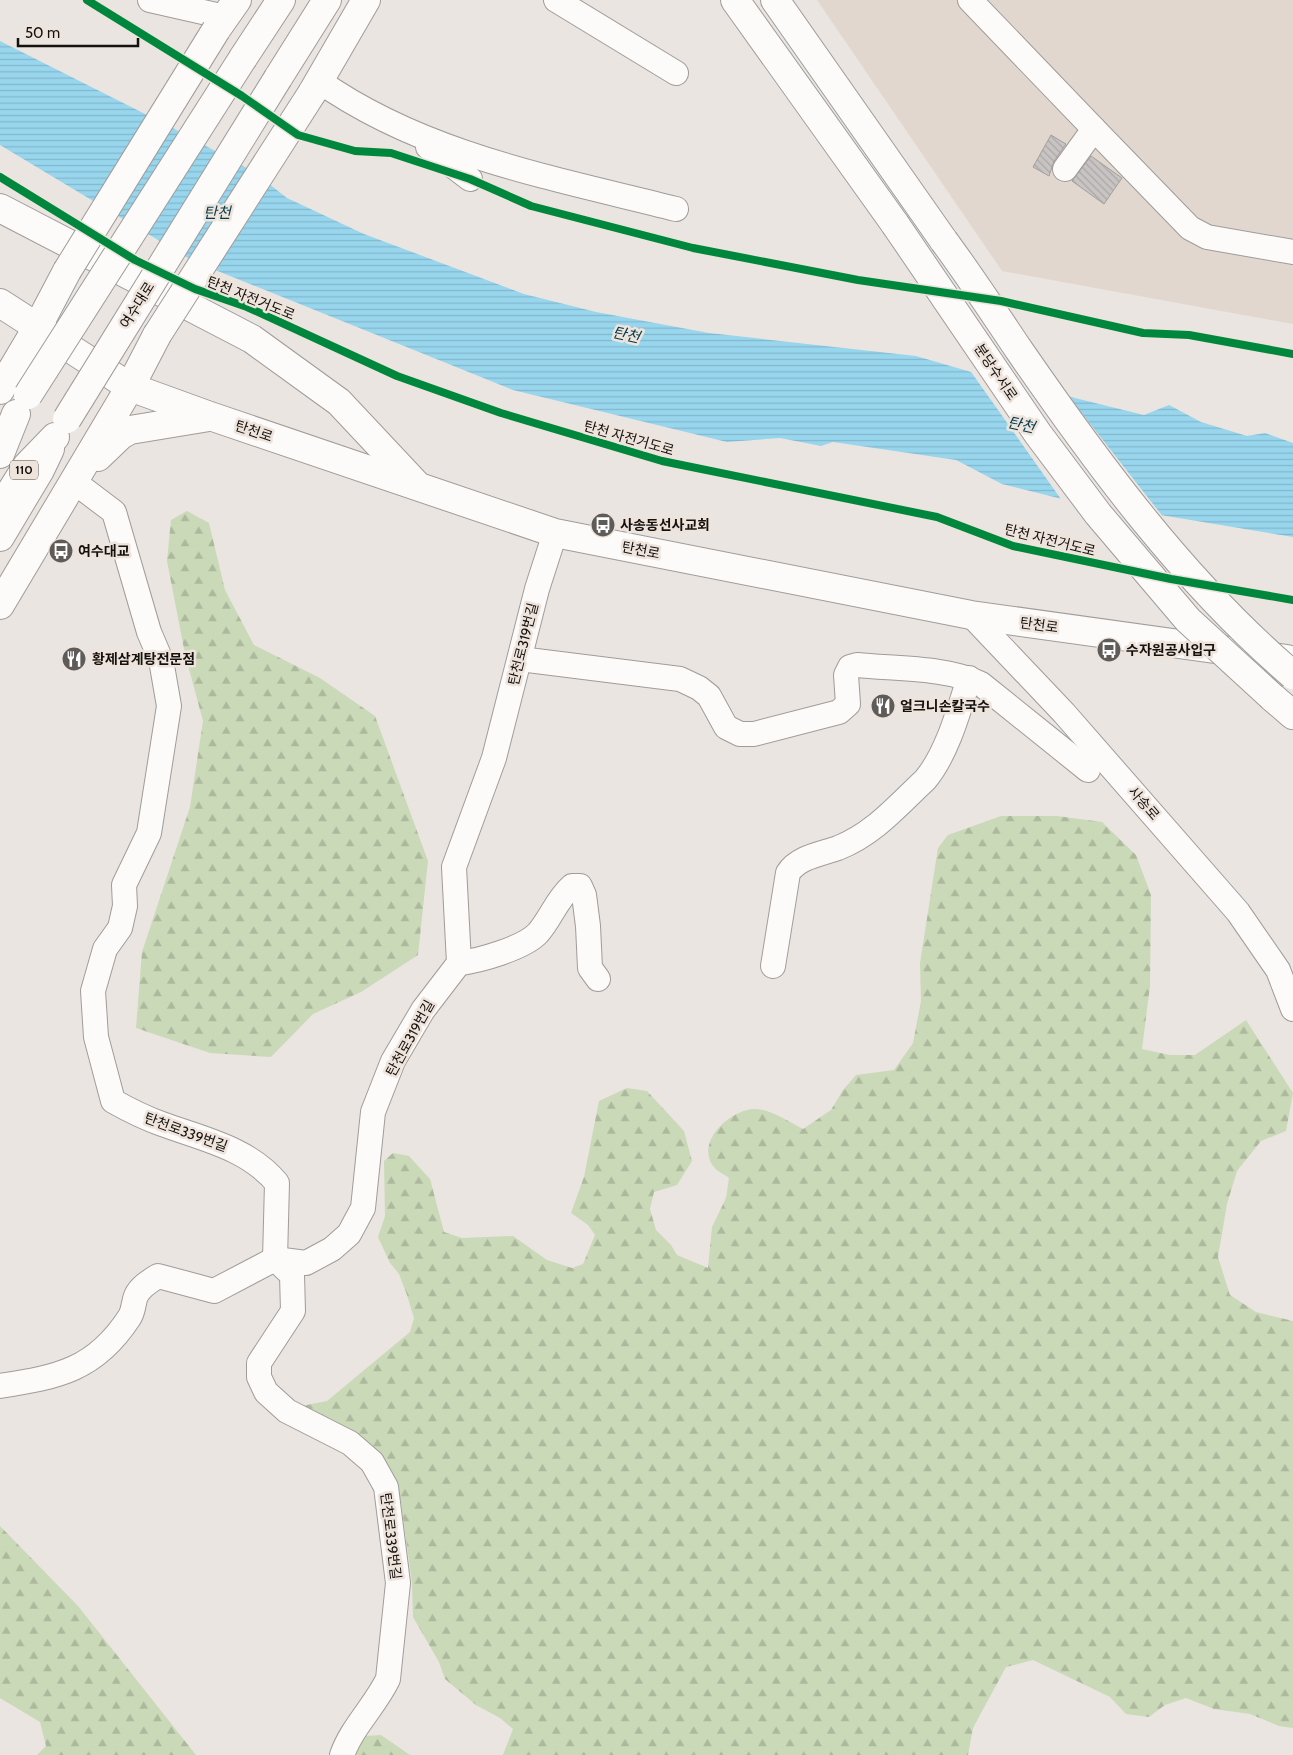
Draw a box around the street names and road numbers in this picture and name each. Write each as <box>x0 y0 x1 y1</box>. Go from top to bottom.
street label: 탄천 자전거도로 <box>204 272 298 324</box>
street label: 여수대로 <box>116 278 158 332</box>
street label: 분당수서로 <box>971 340 1022 404</box>
street label: 탄천로 <box>233 416 275 446</box>
street label: 탄천 자전거도로 <box>582 416 676 460</box>
road number: 110 <box>10 460 38 480</box>
street label: 탄천 자전거도로 <box>1003 520 1098 560</box>
street label: 탄천로 <box>620 537 662 563</box>
street label: 탄천로319번길 <box>504 601 542 687</box>
street label: 탄천로 <box>1019 613 1060 637</box>
street label: 사송로 <box>1125 783 1164 824</box>
street label: 탄천로319번길 <box>382 997 438 1079</box>
street label: 탄천로339번길 <box>142 1109 230 1155</box>
street label: 탄천로339번길 <box>377 1491 405 1581</box>

